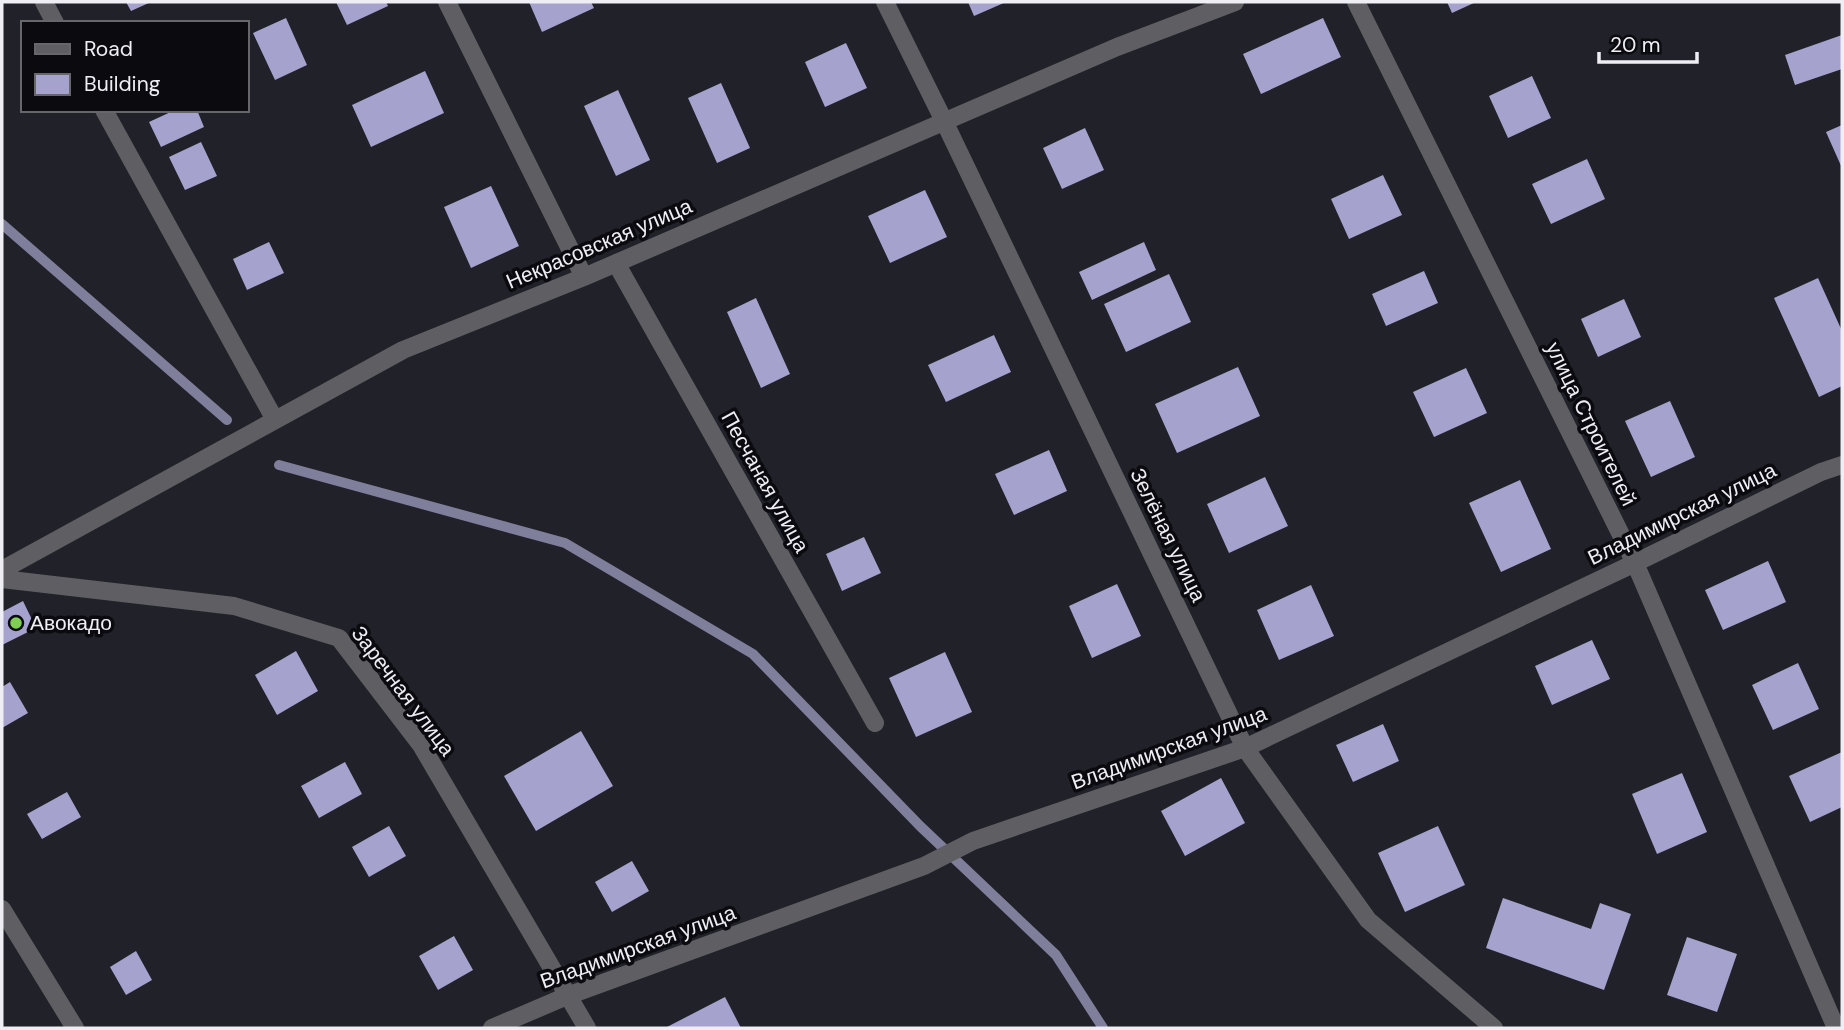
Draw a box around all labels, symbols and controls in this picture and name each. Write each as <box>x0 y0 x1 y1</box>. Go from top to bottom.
legend <box>21 21 248 112</box>
scale bar <box>1599 21 1697 65</box>
text: 20 m <box>1610 31 1661 59</box>
text: Road <box>84 35 133 63</box>
text: Building <box>84 70 161 98</box>
street label: Некрасовская улица <box>502 192 696 296</box>
street label: улица Строителей <box>1539 337 1643 511</box>
street label: Песчаная улица <box>715 406 816 558</box>
street label: Владимирская улица <box>1583 456 1781 572</box>
street label: Зелёная улица <box>1124 463 1213 607</box>
place label: Авокадо <box>30 609 112 637</box>
marker: Авокадо <box>8 615 24 631</box>
street label: Заречная улица <box>345 620 461 762</box>
street label: Владимирская улица <box>1067 699 1271 796</box>
street label: Владимирская улица <box>536 898 740 995</box>

